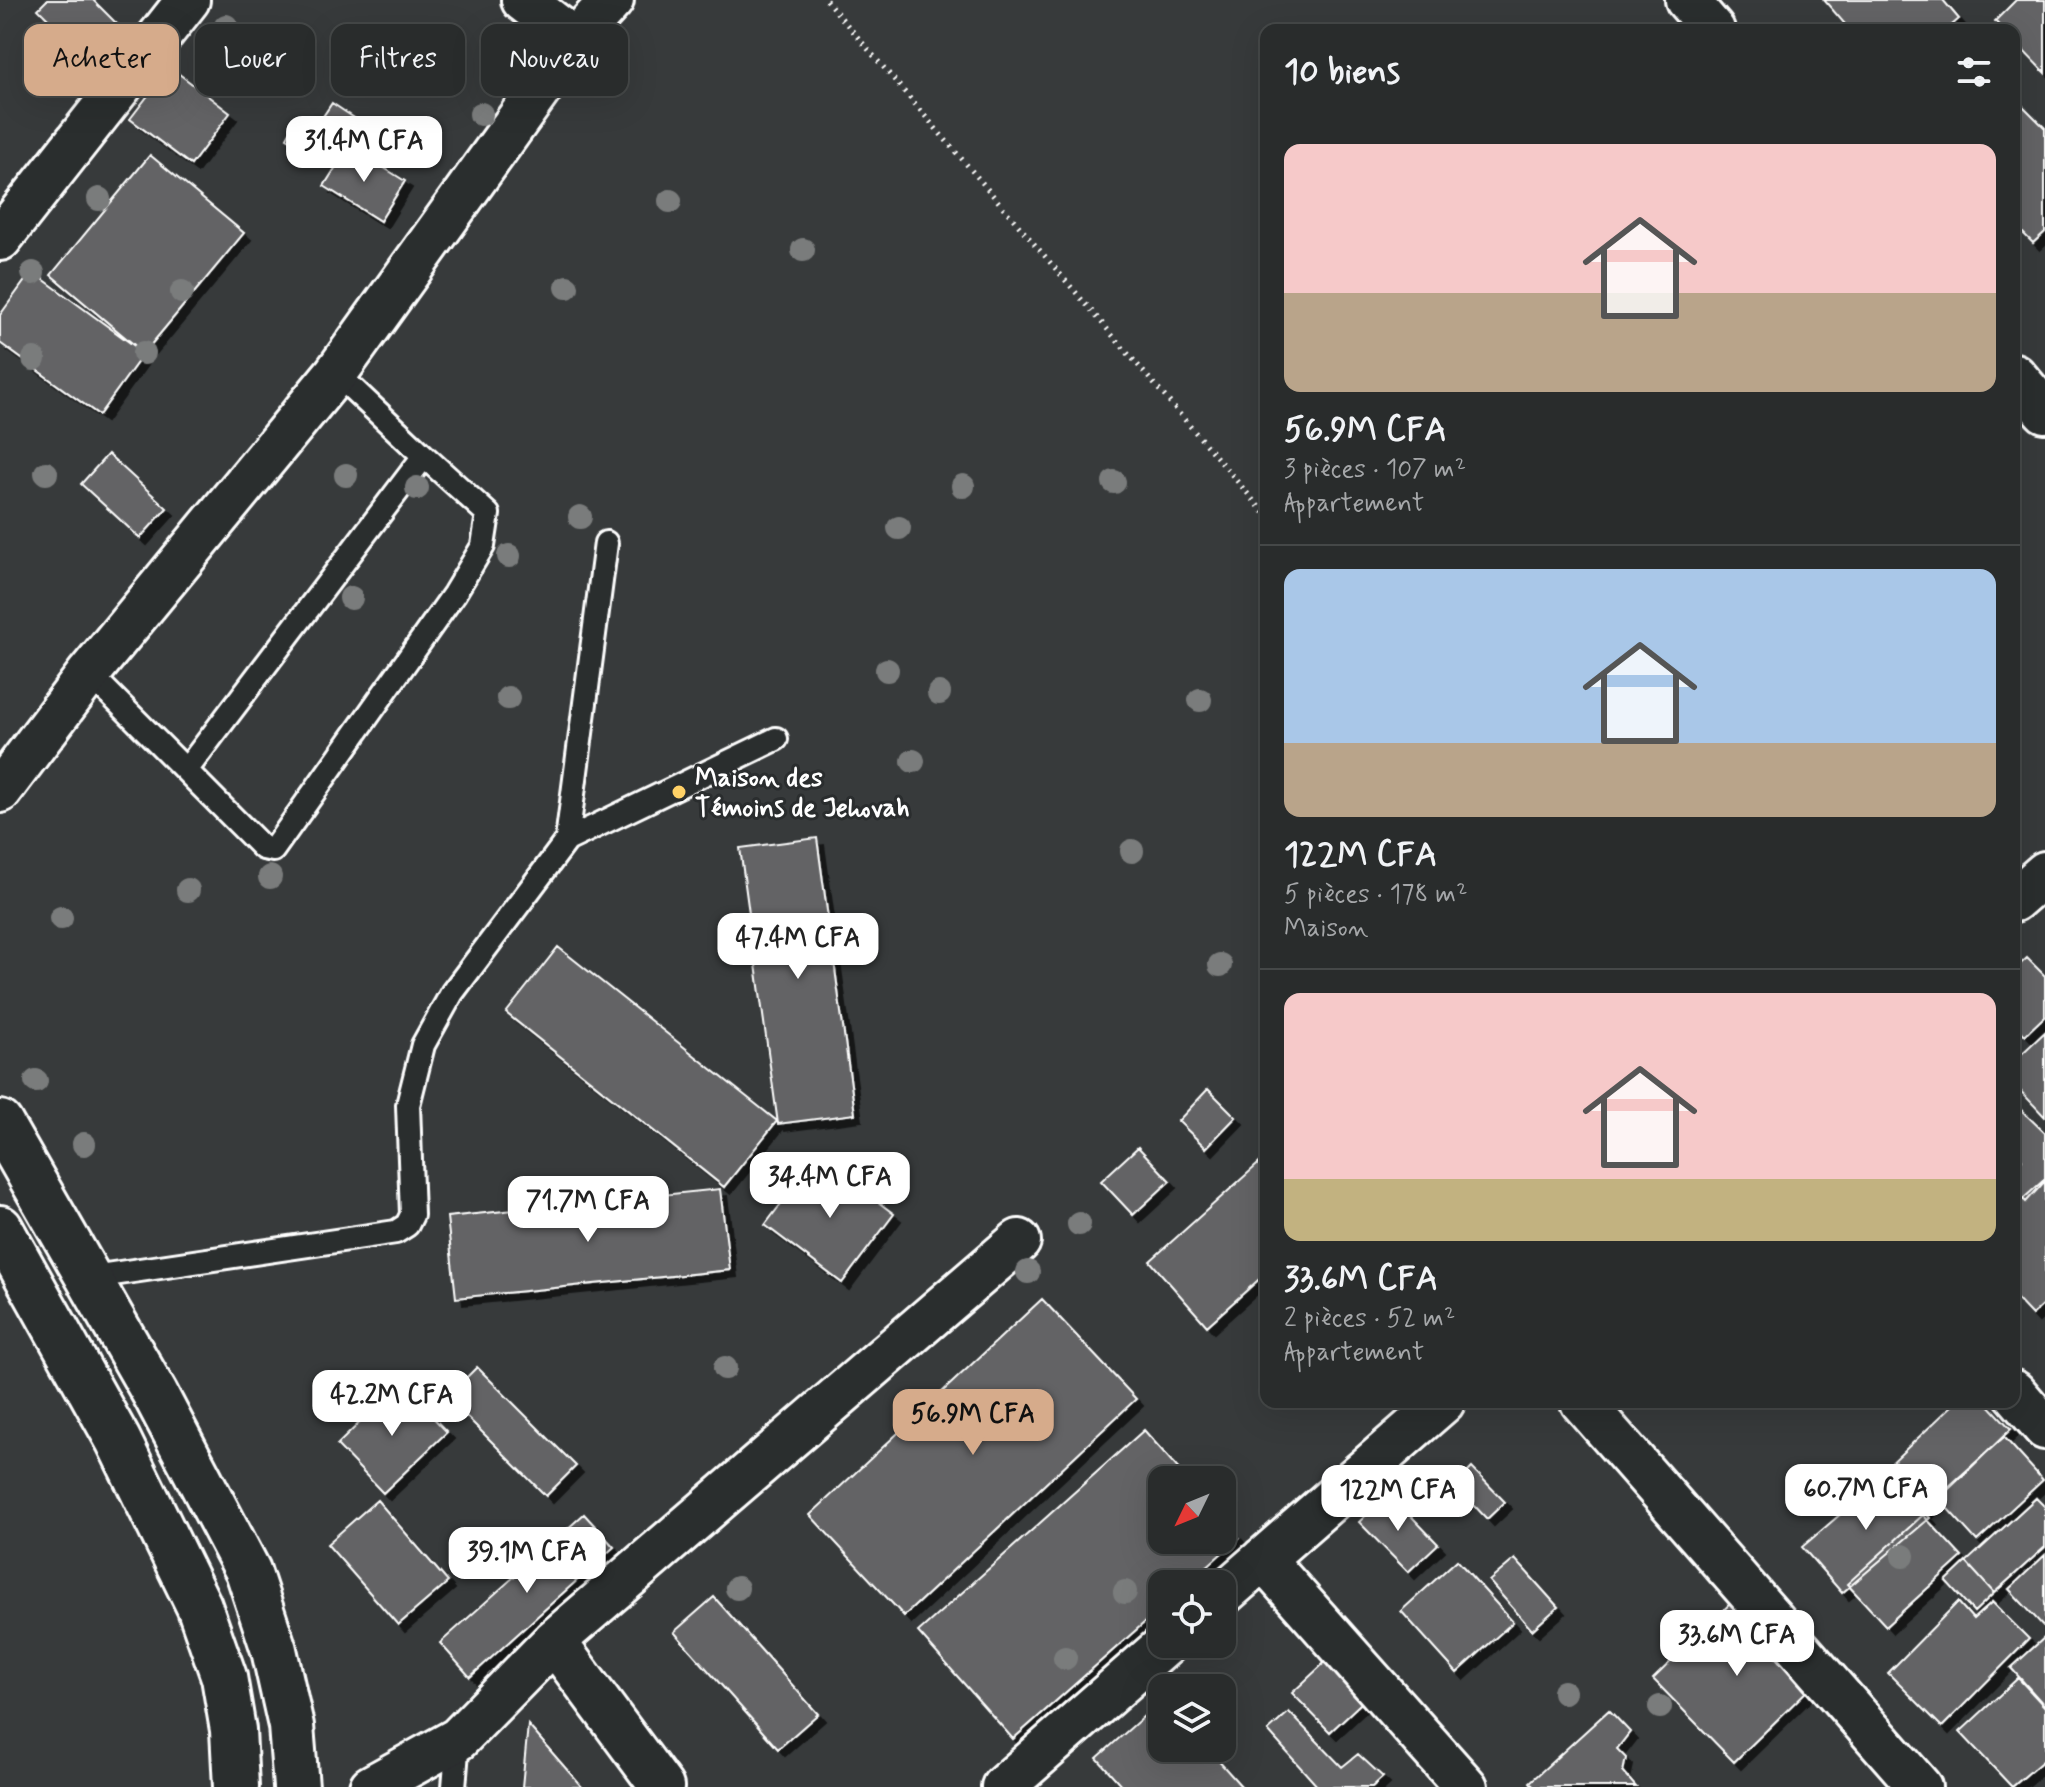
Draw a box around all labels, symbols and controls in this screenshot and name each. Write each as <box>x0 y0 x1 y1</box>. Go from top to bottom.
chip: Acheter <box>24 24 179 96</box>
chip: Louer <box>195 24 315 96</box>
chip: Filtres <box>331 24 465 96</box>
chip: Nouveau <box>481 24 628 96</box>
text: 10 biens <box>1284 50 1400 95</box>
icon: filters <box>1952 50 1996 94</box>
pin: 31.4M CFA <box>272 116 456 184</box>
text: 31.4M CFA <box>304 125 424 159</box>
icon: home <box>1568 196 1712 340</box>
text: 56.9M CFA <box>1284 408 1447 453</box>
text: 3 pièces · 107 m² <box>1284 453 1466 487</box>
text: Appartement <box>1284 487 1424 521</box>
icon: home <box>1568 621 1712 765</box>
place label: Maison des Témoins de Jehovah <box>695 762 910 826</box>
marker: Maison des Témoins de Jehovah <box>670 783 688 801</box>
text: 122M CFA <box>1284 833 1437 878</box>
text: 5 pièces · 178 m² <box>1284 878 1468 912</box>
text: Maison <box>1284 912 1368 946</box>
pin: 47.4M CFA <box>706 913 890 981</box>
text: 47.4M CFA <box>735 922 861 956</box>
icon: home <box>1568 1045 1712 1189</box>
pin: 34.4M CFA <box>738 1152 922 1220</box>
text: 34.4M CFA <box>768 1161 892 1195</box>
pin: 71.7M CFA <box>496 1176 680 1244</box>
text: 71.7M CFA <box>526 1185 650 1219</box>
text: 33.6M CFA <box>1284 1257 1438 1302</box>
text: 2 pièces · 52 m² <box>1284 1302 1455 1336</box>
text: Appartement <box>1284 1336 1424 1370</box>
pin: 42.2M CFA <box>300 1370 484 1438</box>
text: 42.2M CFA <box>330 1379 454 1413</box>
pin: 56.9M CFA <box>881 1389 1065 1457</box>
text: 56.9M CFA <box>911 1398 1035 1432</box>
pin: 60.7M CFA <box>1774 1464 1958 1532</box>
pin: 122M CFA <box>1315 1465 1481 1533</box>
north arrow <box>1148 1466 1236 1554</box>
map controls <box>1148 1466 1236 1762</box>
text: 60.7M CFA <box>1803 1473 1929 1507</box>
text: 122M CFA <box>1339 1474 1457 1508</box>
pin: 39.1M CFA <box>435 1527 619 1595</box>
text: 39.1M CFA <box>467 1536 587 1570</box>
button: locate <box>1148 1570 1236 1658</box>
pin: 33.6M CFA <box>1645 1610 1829 1678</box>
text: 33.6M CFA <box>1678 1619 1796 1653</box>
button: layers <box>1148 1674 1236 1762</box>

